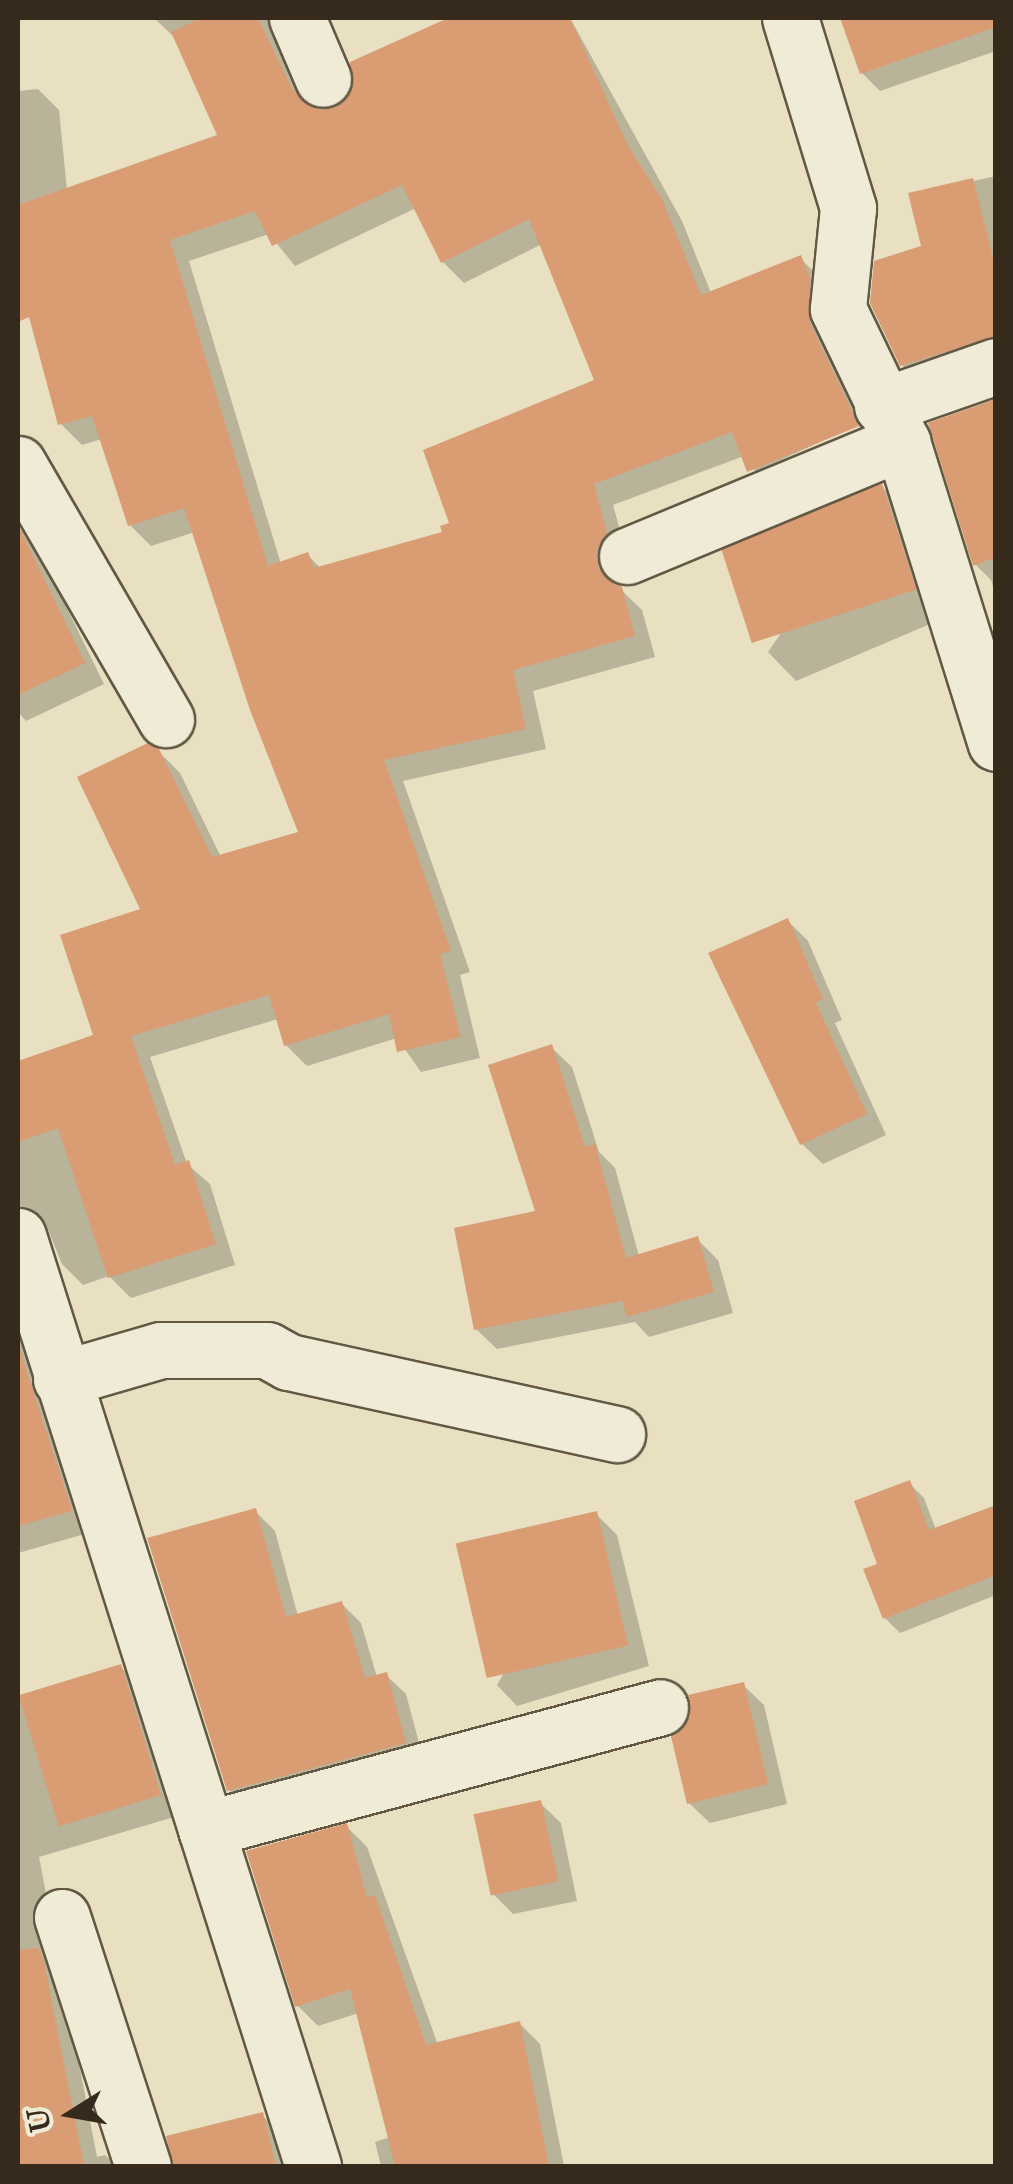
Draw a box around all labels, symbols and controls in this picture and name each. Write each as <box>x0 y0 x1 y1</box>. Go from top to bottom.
north arrow <box>20 2064 120 2164</box>
text: U <box>21 2105 59 2135</box>

